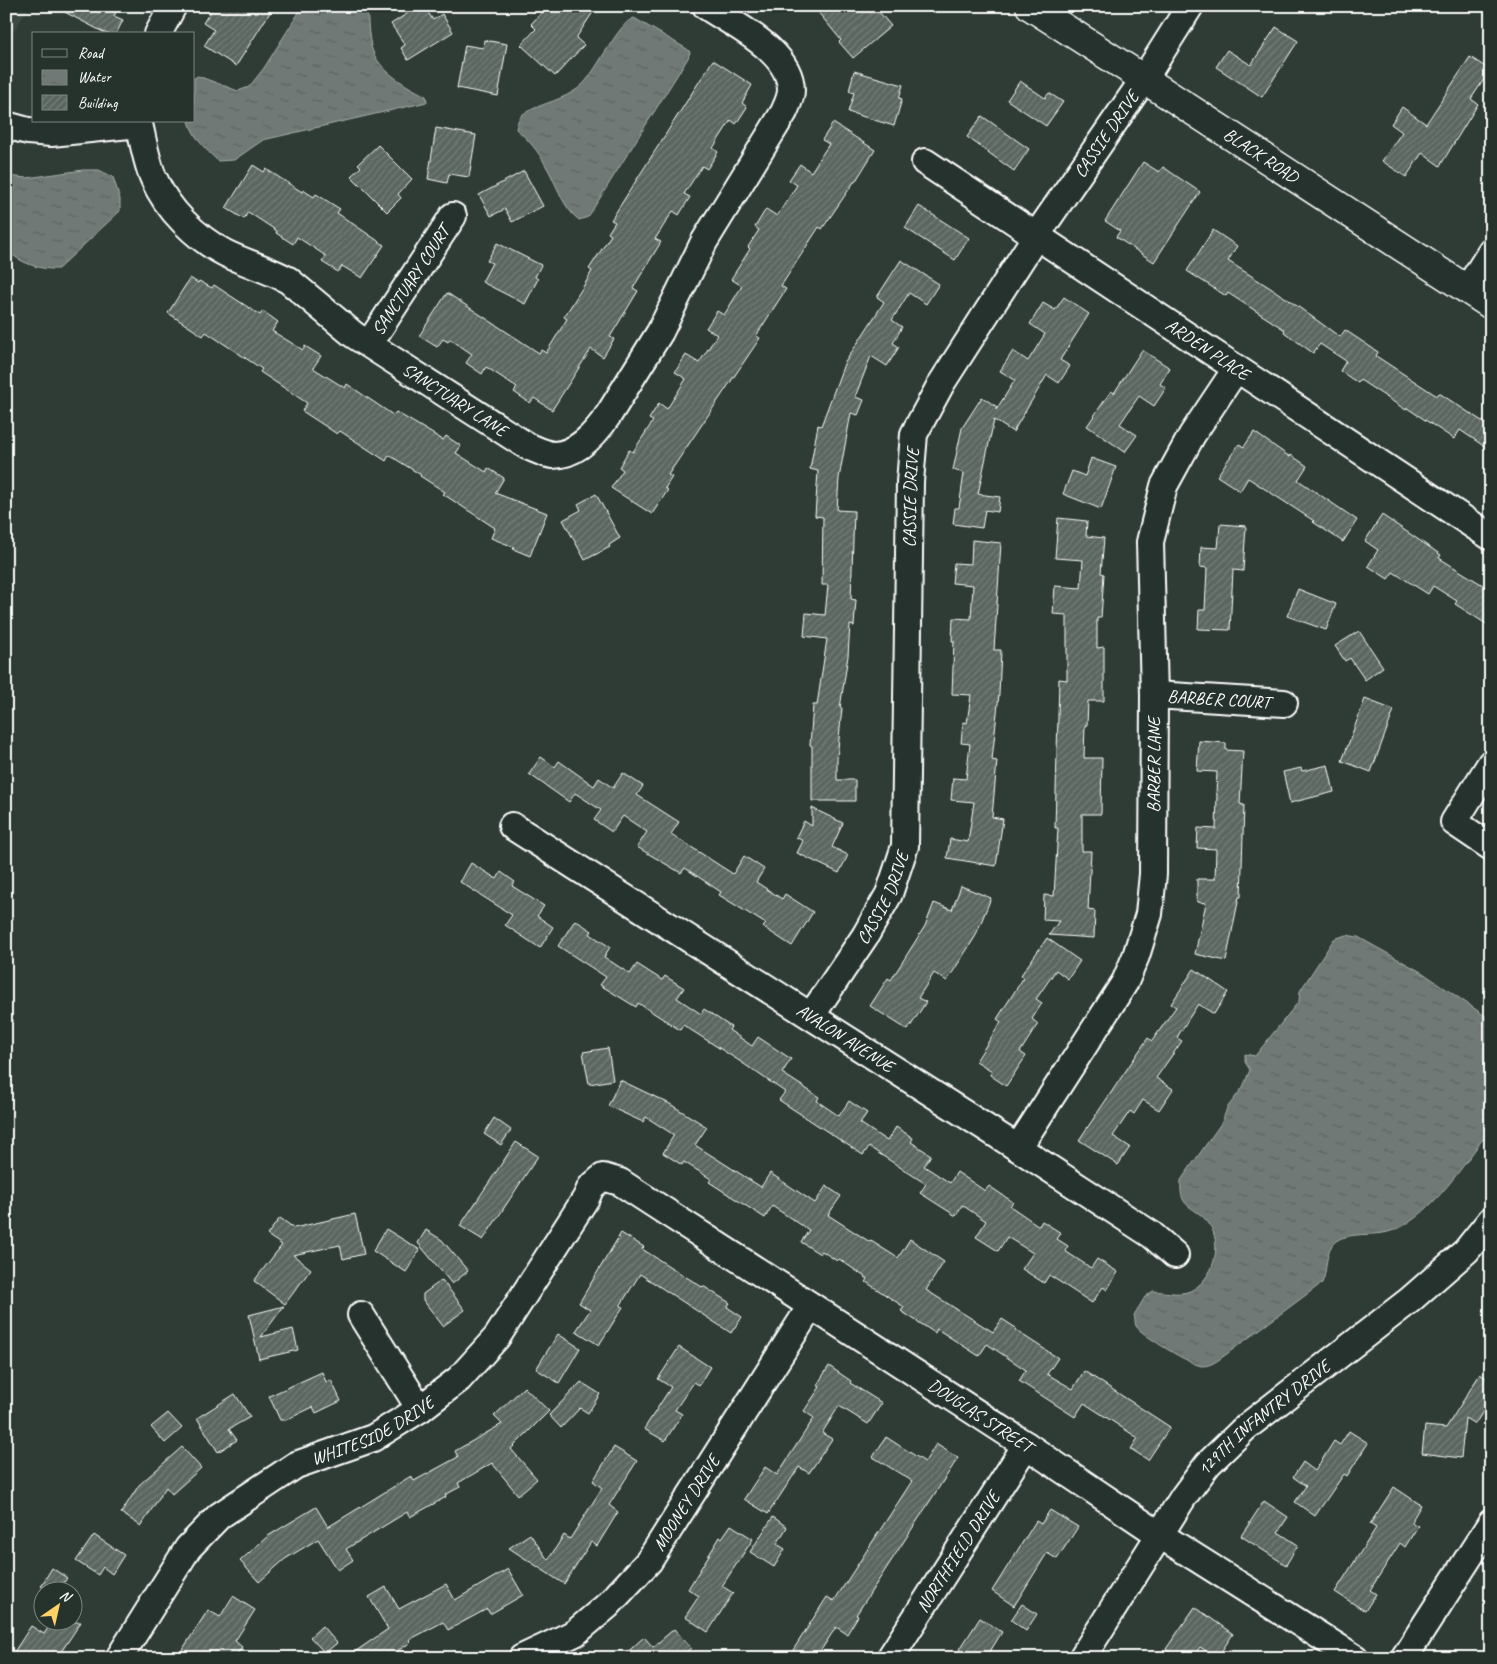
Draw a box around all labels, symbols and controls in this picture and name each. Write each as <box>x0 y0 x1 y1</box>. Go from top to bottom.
legend <box>32 32 195 122</box>
text: Road <box>78 44 105 63</box>
text: Water <box>78 68 112 87</box>
street label: CASSIE DRIVE <box>1069 85 1145 181</box>
text: Building <box>78 94 118 113</box>
street label: BLACK ROAD <box>1219 123 1304 188</box>
street label: SANCTUARY COURT <box>367 218 457 339</box>
street label: ARDEN PLACE <box>1162 314 1256 386</box>
street label: SANCTUARY LANE <box>398 358 513 442</box>
street label: CASSIE DRIVE <box>898 445 924 548</box>
street label: BARBER COURT <box>1167 685 1275 713</box>
street label: BARBER LANE <box>1142 715 1165 813</box>
street label: CASSIE DRIVE <box>852 847 914 948</box>
street label: AVALON AVENUE <box>793 999 900 1078</box>
street label: 129TH INFANTRY DRIVE <box>1193 1354 1336 1479</box>
street label: DOUGLAS STREET <box>924 1374 1040 1460</box>
street label: WHITESIDE DRIVE <box>308 1390 440 1470</box>
street label: MOONEY DRIVE <box>648 1449 726 1555</box>
street label: NORTHFIELD DRIVE <box>911 1485 1006 1616</box>
north arrow <box>32 1582 82 1632</box>
text: N <box>57 1586 75 1606</box>

